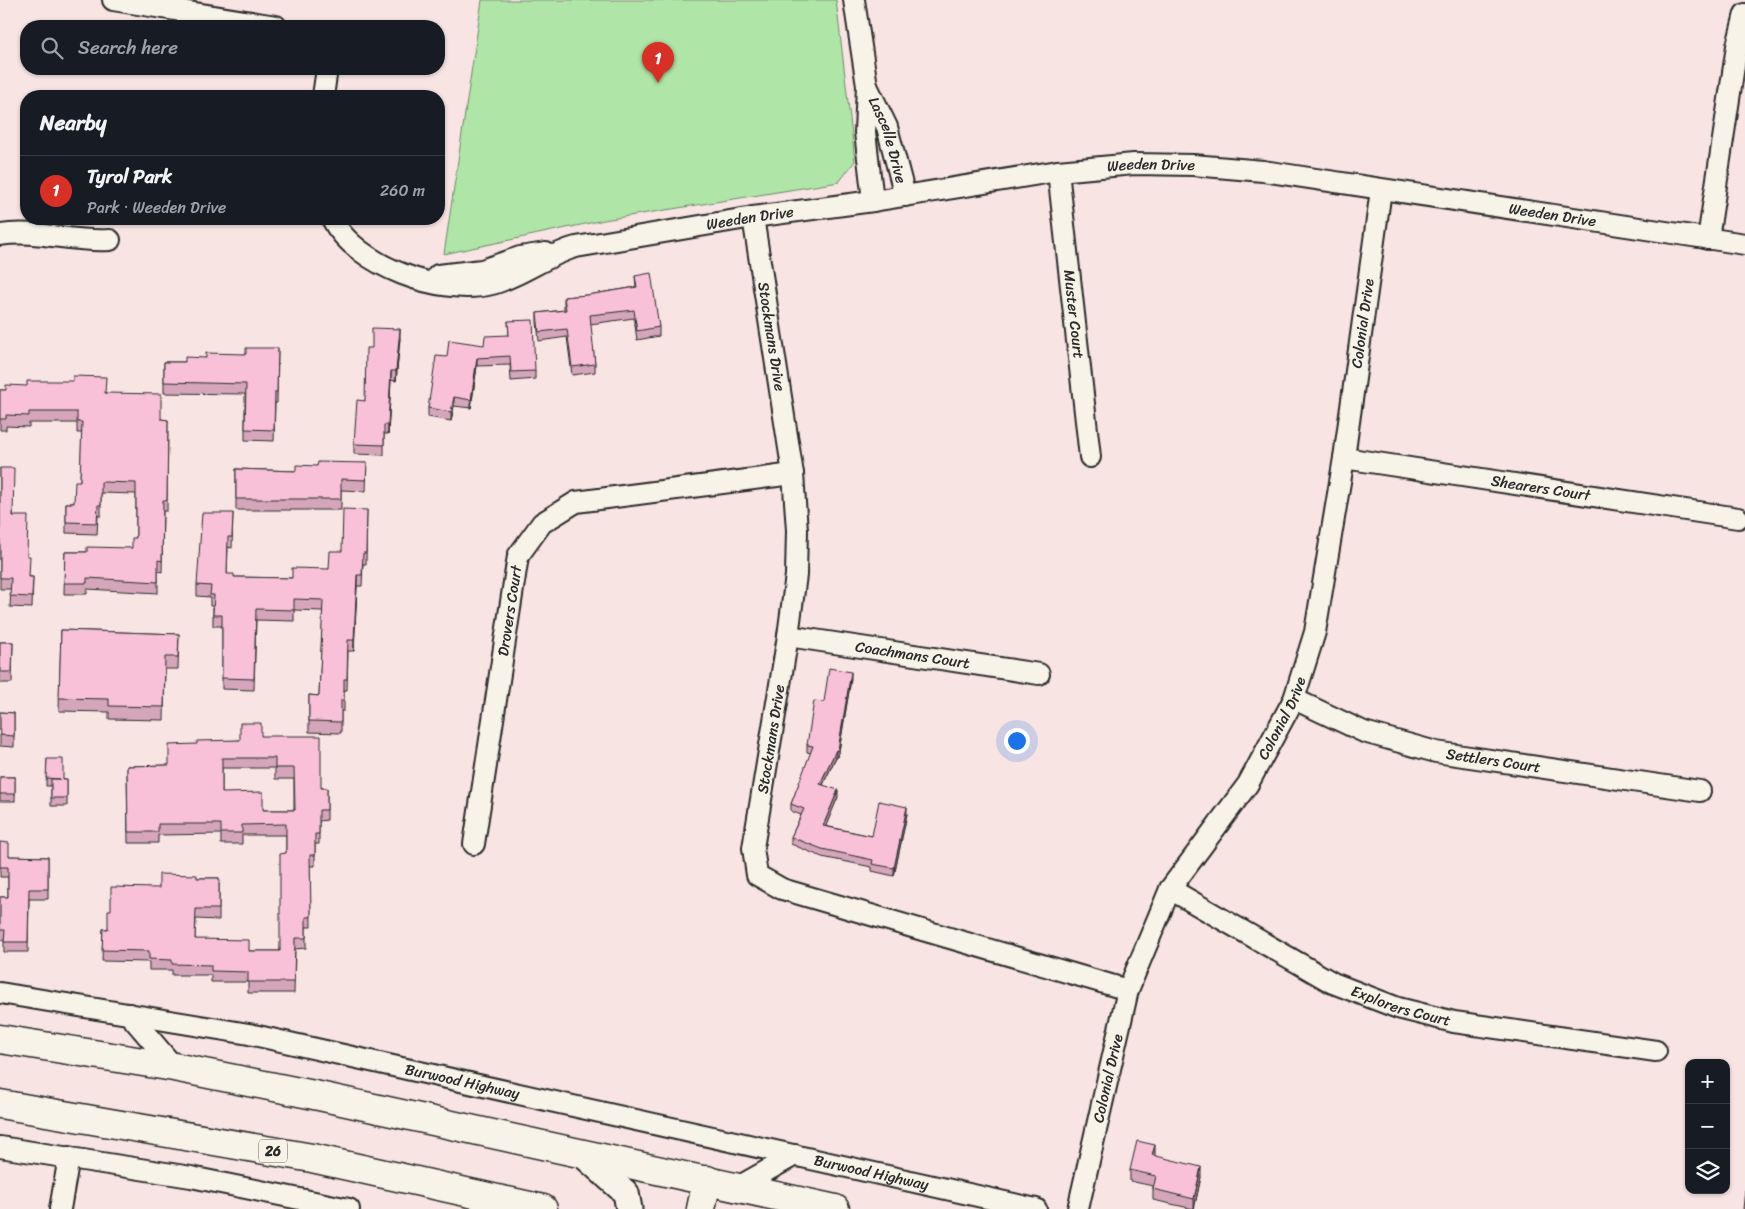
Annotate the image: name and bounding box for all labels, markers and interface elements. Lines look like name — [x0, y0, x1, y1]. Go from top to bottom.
search box — [20, 20, 445, 75]
text: Search here — [78, 31, 178, 64]
icon: search — [38, 34, 66, 62]
pin: 1 — [642, 42, 674, 83]
street label: Lascelle Drive — [861, 92, 914, 186]
text: Nearby — [40, 104, 106, 142]
street label: Weeden Drive — [1106, 151, 1196, 179]
text: Tyrol Park — [87, 160, 172, 193]
text: 1 — [53, 176, 59, 205]
text: 260 m — [380, 176, 425, 205]
text: Park · Weeden Drive — [87, 193, 226, 222]
street label: Weeden Drive — [1507, 195, 1598, 234]
street label: Weeden Drive — [704, 199, 796, 238]
street label: Muster Court — [1056, 268, 1092, 360]
street label: Colonial Drive — [1344, 277, 1382, 370]
street label: Stockmans Drive — [750, 280, 793, 393]
street label: Shearers Court — [1489, 468, 1593, 508]
street label: Drovers Court — [490, 563, 530, 658]
street label: Coachmans Court — [853, 633, 972, 676]
street label: Colonial Drive — [1250, 673, 1313, 765]
street label: Stockmans Drive — [750, 682, 793, 795]
your location — [1004, 728, 1030, 754]
street label: Settlers Court — [1444, 741, 1543, 780]
street label: Explorers Court — [1347, 978, 1454, 1034]
street label: Colonial Drive — [1085, 1031, 1131, 1125]
street label: Burwood Highway — [403, 1056, 522, 1107]
map controls — [1685, 1059, 1730, 1194]
button: + — [1685, 1059, 1730, 1104]
button: − — [1685, 1104, 1730, 1149]
road number: 26 — [259, 1140, 287, 1162]
street label: Burwood Highway — [812, 1147, 931, 1198]
button: layers — [1685, 1149, 1730, 1194]

